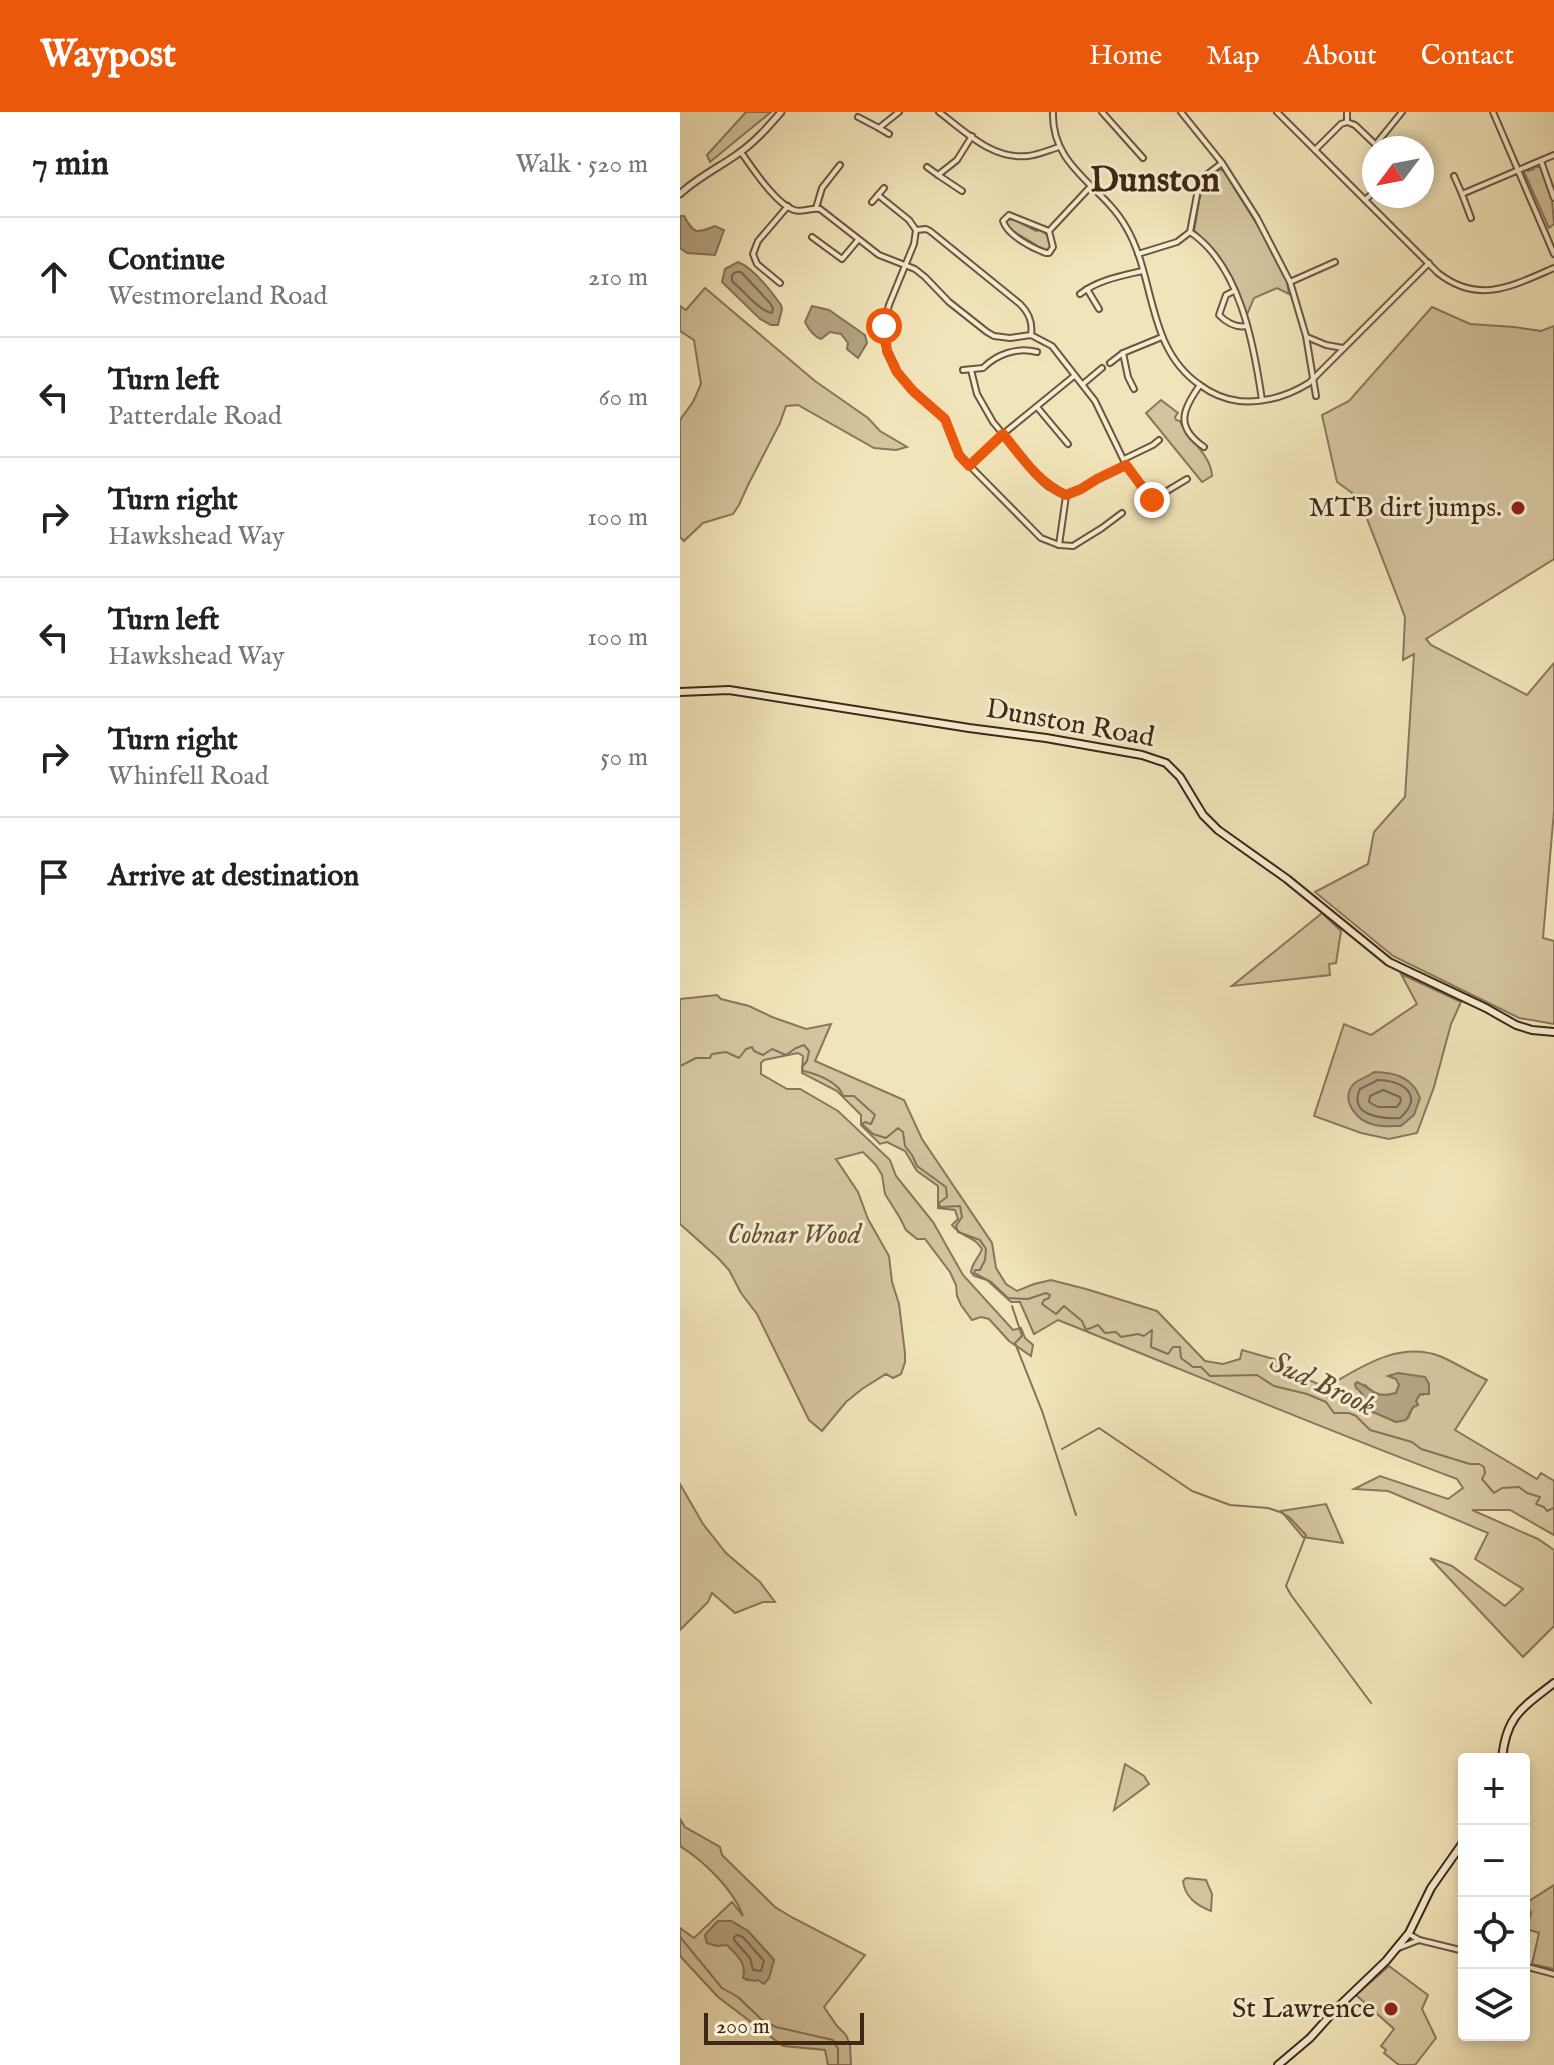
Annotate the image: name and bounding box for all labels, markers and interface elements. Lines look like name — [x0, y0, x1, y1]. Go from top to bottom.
text: Waypost — [40, 32, 176, 80]
text: Home — [1089, 39, 1162, 74]
text: Map — [1206, 39, 1260, 74]
text: About — [1304, 39, 1377, 74]
text: Contact — [1421, 39, 1514, 74]
north arrow — [1362, 136, 1434, 208]
text: 7 min — [32, 143, 109, 186]
text: Walk · 520 m — [515, 148, 648, 181]
district label: Dunston — [1090, 158, 1220, 204]
text: Continue — [108, 242, 225, 280]
icon: ahead — [32, 255, 76, 299]
text: 210 m — [588, 261, 648, 294]
text: Westmoreland Road — [108, 280, 327, 313]
route start — [866, 308, 902, 344]
text: Turn left — [108, 362, 219, 400]
icon: left — [32, 375, 76, 419]
text: 60 m — [599, 381, 648, 414]
text: Patterdale Road — [108, 400, 282, 433]
text: Turn right — [108, 482, 238, 520]
route end — [1134, 482, 1170, 518]
place label: MTB dirt jumps. — [1308, 491, 1502, 526]
icon: right — [32, 495, 76, 539]
marker: MTB dirt jumps. — [1509, 499, 1527, 517]
text: 100 m — [587, 501, 648, 534]
text: Hawkshead Way — [108, 520, 285, 553]
text: Turn left — [108, 602, 219, 640]
icon: left — [32, 615, 76, 659]
text: 100 m — [587, 621, 648, 654]
text: Hawkshead Way — [108, 640, 285, 673]
street label: Dunston Road — [983, 692, 1157, 756]
text: Turn right — [108, 722, 238, 760]
icon: right — [32, 735, 76, 779]
text: 50 m — [600, 741, 648, 774]
text: Whinfell Road — [108, 760, 269, 793]
icon: arrive — [32, 855, 76, 899]
text: Arrive at destination — [108, 858, 359, 896]
park label: Cobnar Wood — [727, 1218, 863, 1253]
water label: Sud Brook — [1263, 1344, 1381, 1426]
map controls — [1458, 1753, 1530, 2041]
button: + — [1458, 1753, 1530, 1825]
button: − — [1458, 1825, 1530, 1897]
button: locate — [1458, 1897, 1530, 1969]
button: layers — [1458, 1969, 1530, 2041]
place label: St Lawrence — [1232, 1992, 1375, 2027]
marker: St Lawrence — [1382, 2000, 1400, 2018]
scale bar — [704, 2009, 864, 2045]
text: 200 m — [716, 2013, 770, 2041]

